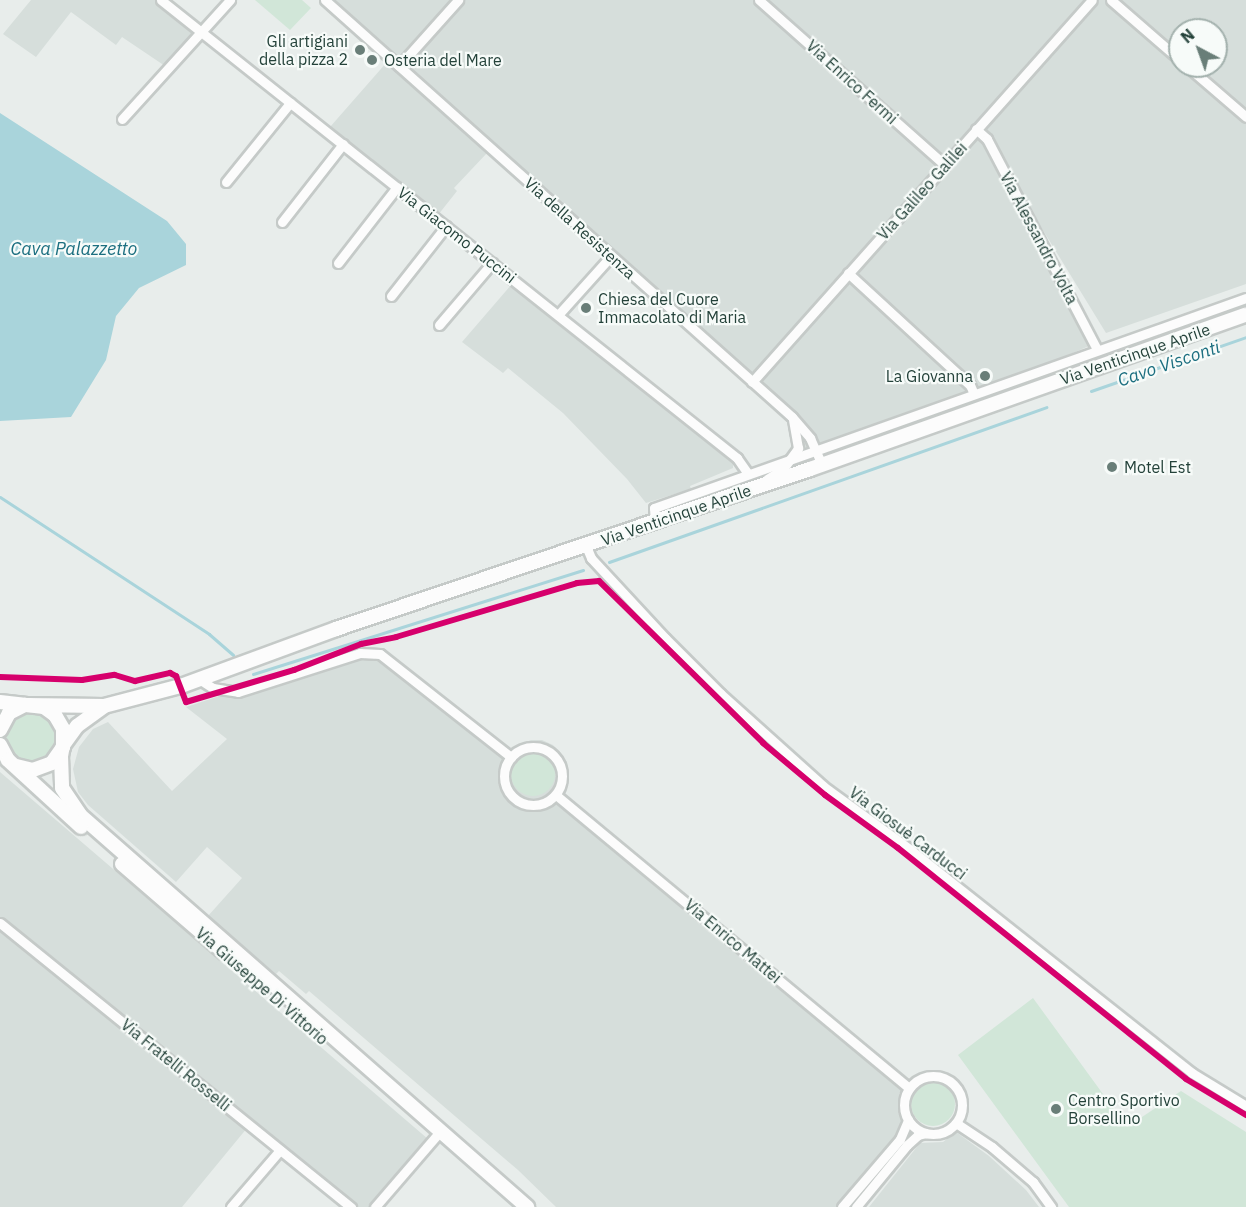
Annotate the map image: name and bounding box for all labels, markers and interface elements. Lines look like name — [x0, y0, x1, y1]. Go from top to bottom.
north arrow — [1168, 18, 1228, 78]
text: N — [1177, 25, 1198, 47]
place label: Gli artigiani della pizza 2 — [259, 31, 348, 69]
street label: Via Enrico Fermi — [802, 36, 902, 128]
marker: Gli artigiani della pizza 2 — [353, 43, 367, 57]
place label: Osteria del Mare — [384, 50, 502, 70]
marker: Osteria del Mare — [365, 53, 379, 67]
street label: Via Galileo Galilei — [873, 138, 971, 244]
street label: Via Alessandro Volta — [996, 169, 1082, 307]
street label: Via della Resistenza — [521, 173, 639, 283]
street label: Via Giacomo Puccini — [394, 183, 520, 287]
water label: Cava Palazzetto — [11, 238, 137, 260]
place label: Chiesa del Cuore Immacolato di Maria — [598, 289, 746, 327]
marker: Chiesa del Cuore Immacolato di Maria — [579, 301, 593, 315]
street label: Via Venticinque Aprile — [1057, 319, 1213, 389]
water label: Cavo Visconti — [1115, 336, 1223, 392]
place label: La Giovanna — [886, 366, 973, 386]
marker: La Giovanna — [978, 369, 992, 383]
place label: Motel Est — [1124, 457, 1191, 477]
marker: Motel Est — [1105, 460, 1119, 474]
street label: Via Venticinque Aprile — [598, 480, 754, 550]
street label: Via Giosuè Carducci — [845, 783, 971, 883]
street label: Via Enrico Mattei — [681, 895, 785, 987]
street label: Via Giuseppe Di Vittorio — [192, 923, 332, 1049]
street label: Via Fratelli Rosselli — [117, 1015, 235, 1115]
place label: Centro Sportivo Borsellino — [1068, 1090, 1180, 1128]
marker: Centro Sportivo Borsellino — [1049, 1102, 1063, 1116]

